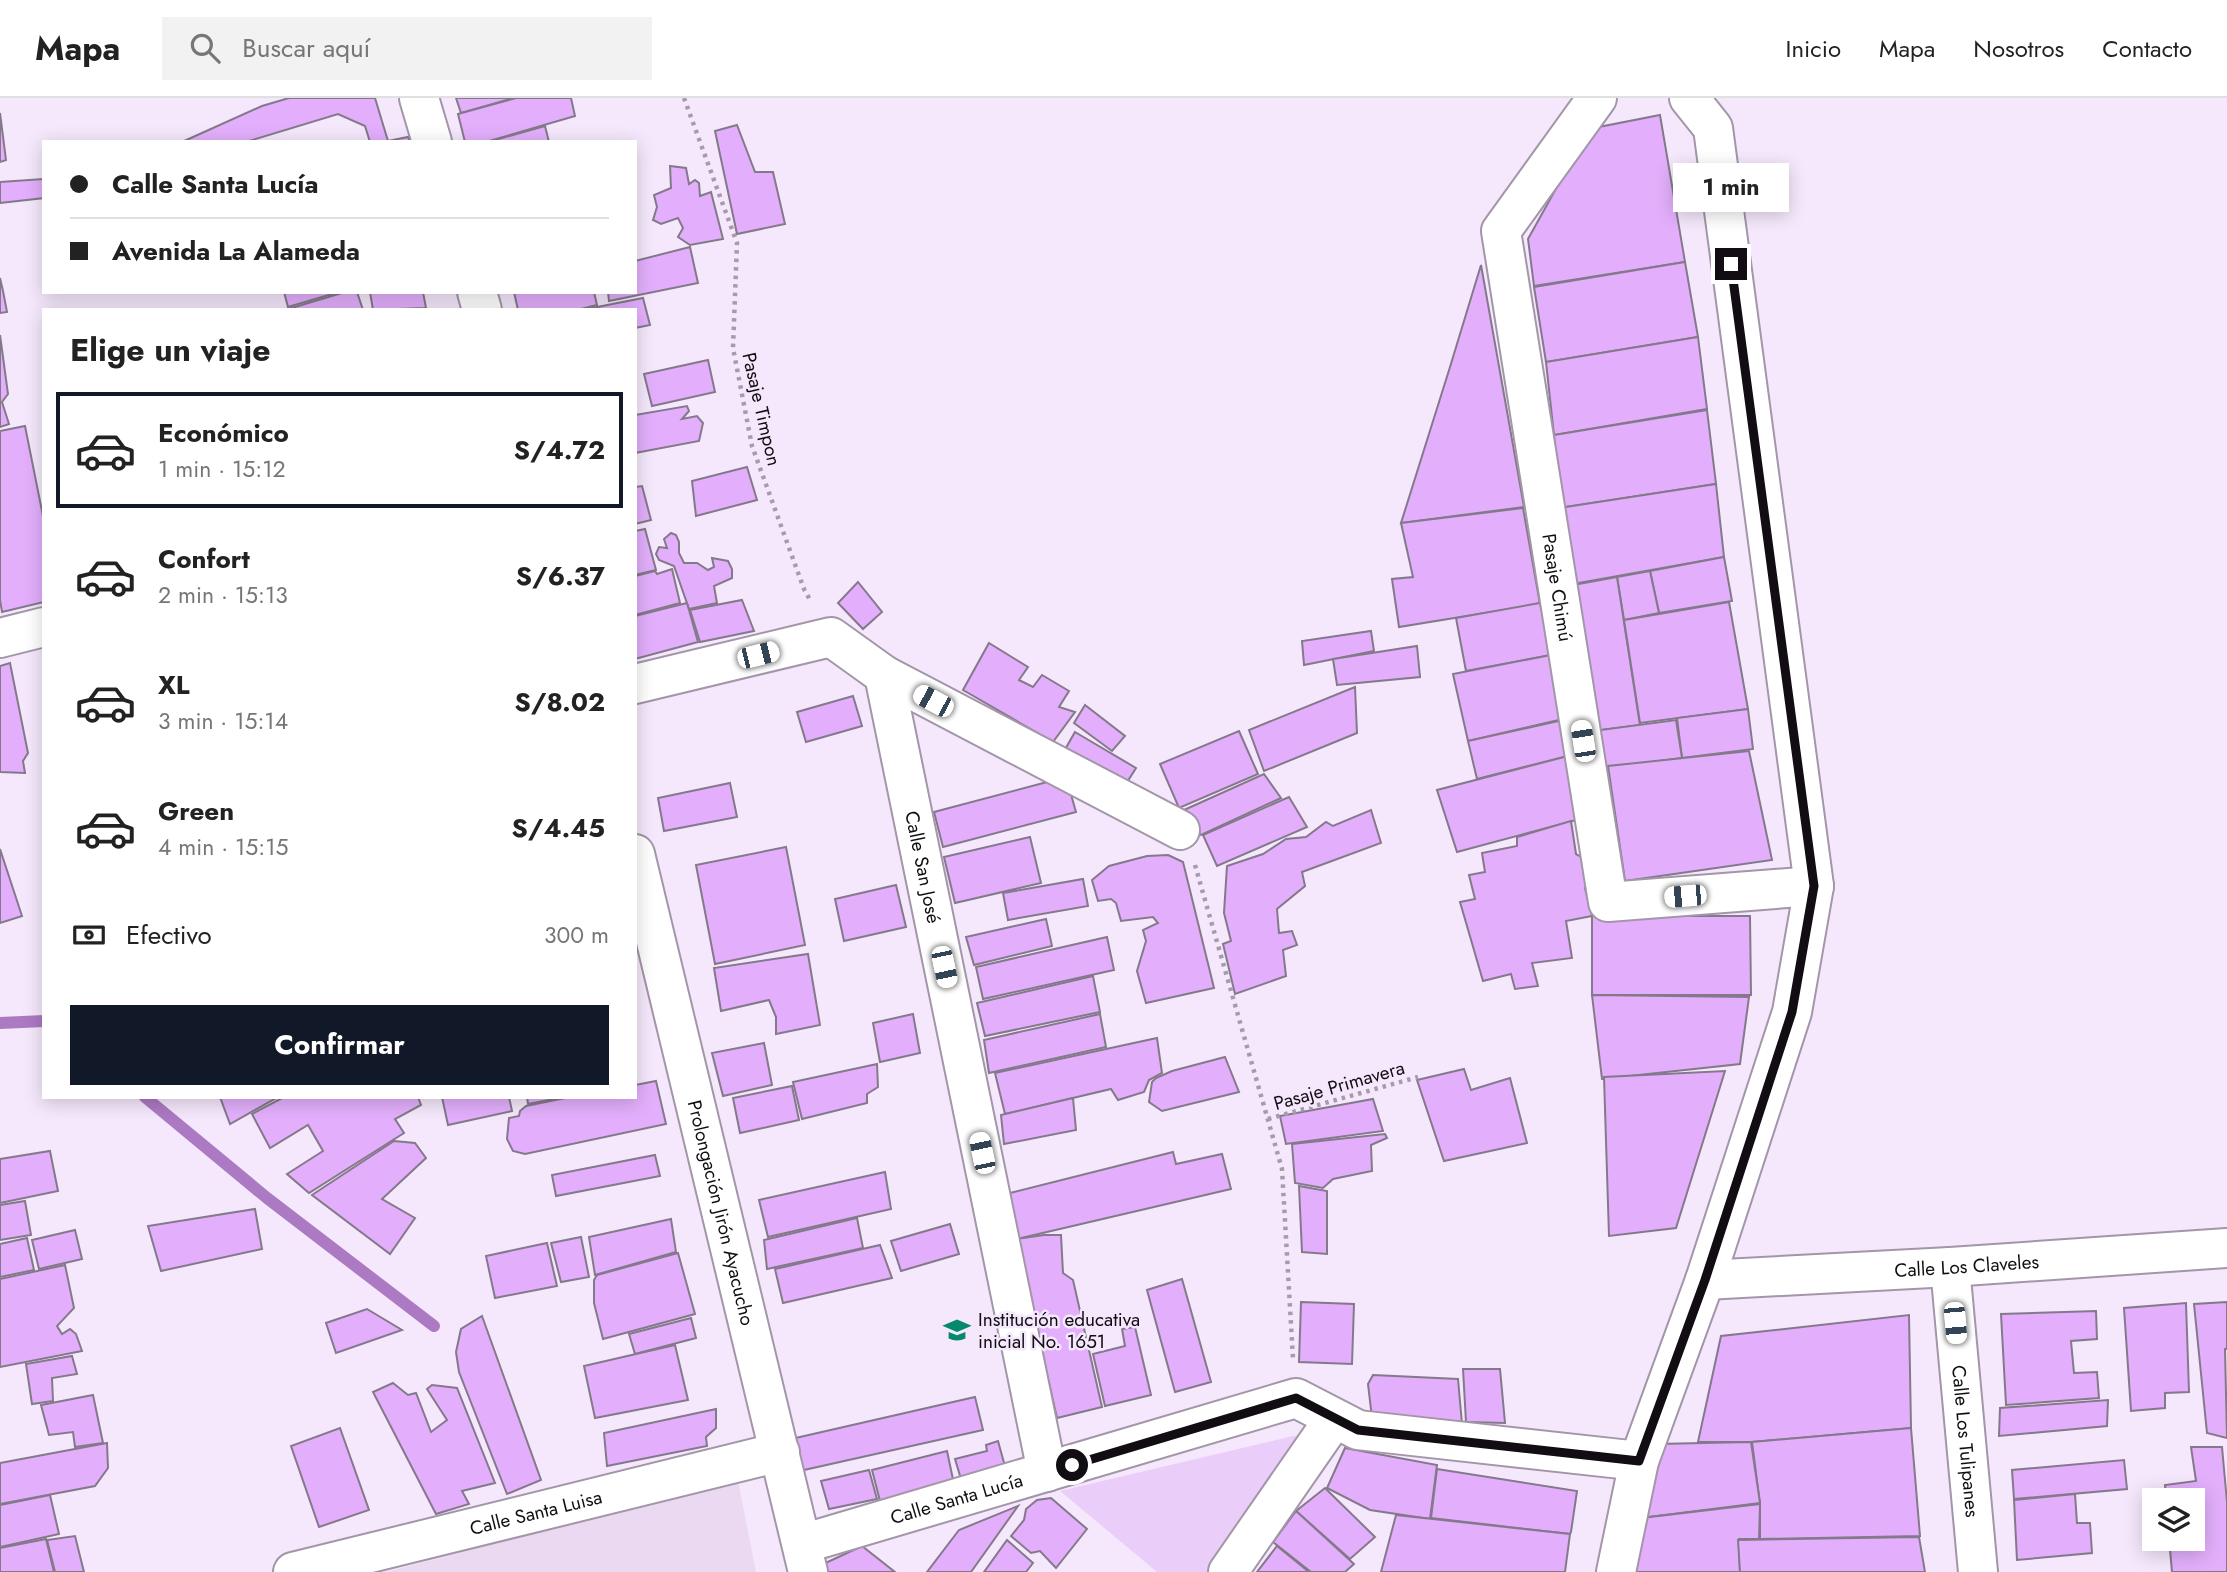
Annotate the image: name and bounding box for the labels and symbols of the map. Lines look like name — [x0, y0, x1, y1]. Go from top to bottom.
callout: 1 min — [1673, 162, 1789, 212]
route end — [1715, 248, 1747, 280]
street label: Pasaje Timpon — [735, 350, 788, 469]
street label: Pasaje Chimú — [1535, 532, 1579, 643]
car — [736, 640, 781, 670]
car — [910, 682, 957, 720]
car — [1570, 719, 1597, 763]
street label: Calle San José — [898, 809, 947, 926]
car — [1664, 884, 1707, 908]
car — [930, 944, 959, 990]
street label: Pasaje Primavera — [1271, 1054, 1408, 1117]
street label: Prolongación Jirón Ayacucho — [681, 1097, 761, 1328]
car — [968, 1130, 997, 1176]
street label: Calle Los Claveles — [1894, 1248, 2040, 1284]
car — [1943, 1301, 1968, 1345]
place label: Institución educativa inicial No. 1651 — [978, 1306, 1140, 1355]
school or university icon: Institución educativa inicial No. 1651 — [942, 1315, 972, 1345]
street label: Calle Los Tulipanes — [1945, 1364, 1986, 1519]
route start — [1056, 1449, 1088, 1481]
street label: Calle Santa Lucía — [887, 1467, 1026, 1531]
street label: Calle Santa Luisa — [467, 1483, 605, 1542]

